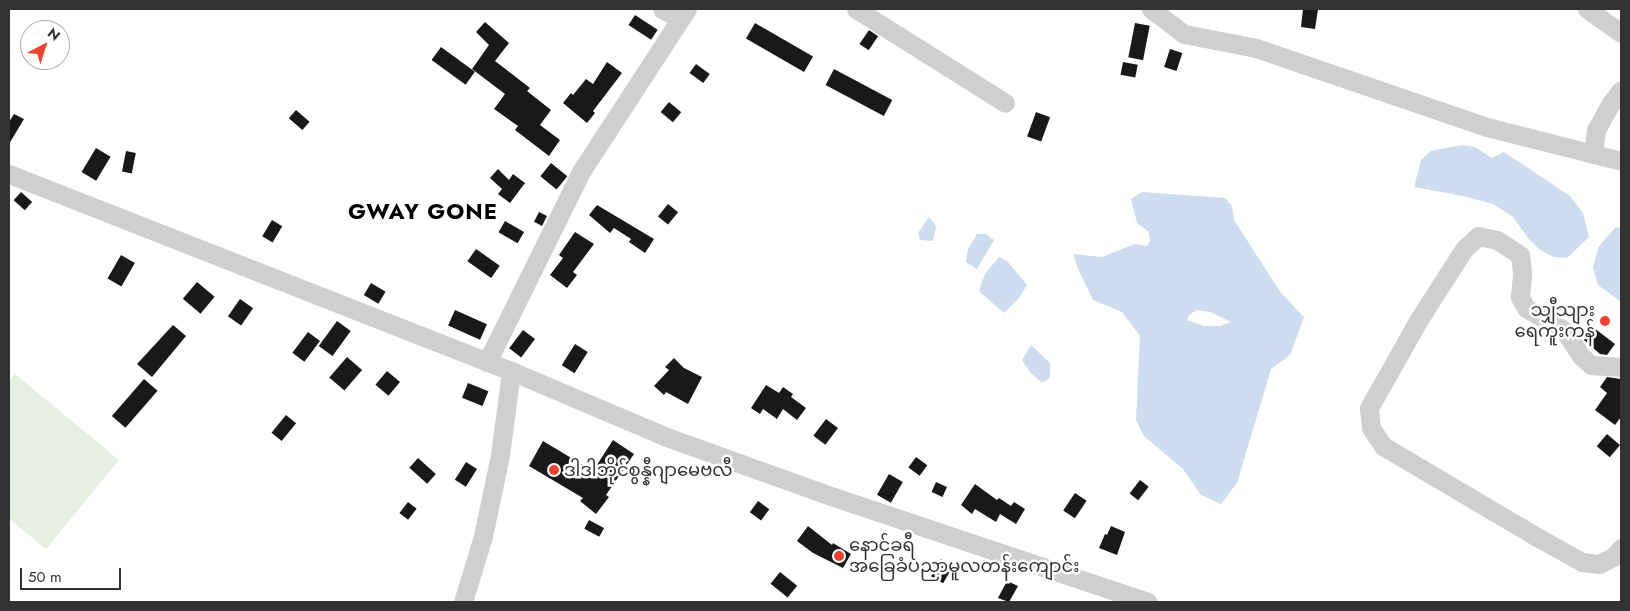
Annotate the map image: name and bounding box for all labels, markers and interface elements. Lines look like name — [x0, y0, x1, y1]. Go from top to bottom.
north arrow — [20, 20, 70, 70]
text: N — [43, 23, 65, 46]
district label: GWAY GONE — [347, 199, 499, 225]
place label: သျှီသျား ရေကူးကန် — [1515, 300, 1595, 342]
marker: သျှီသျား ရေကူးကန် — [1599, 315, 1611, 327]
place label: ဒါဒါဘိုင်စွန္နီဂျာမေဗလီ — [564, 459, 733, 481]
marker: ဒါဒါဘိုင်စွန္နီဂျာမေဗလီ — [548, 464, 560, 476]
place label: နောင်ခရီ အခြေခံပညာမူလတန်းကျောင်း — [849, 535, 1079, 578]
marker: နောင်ခရီ အခြေခံပညာမူလတန်းကျောင်း — [833, 550, 845, 562]
scale bar — [22, 558, 124, 590]
text: 50 m — [28, 566, 62, 588]

